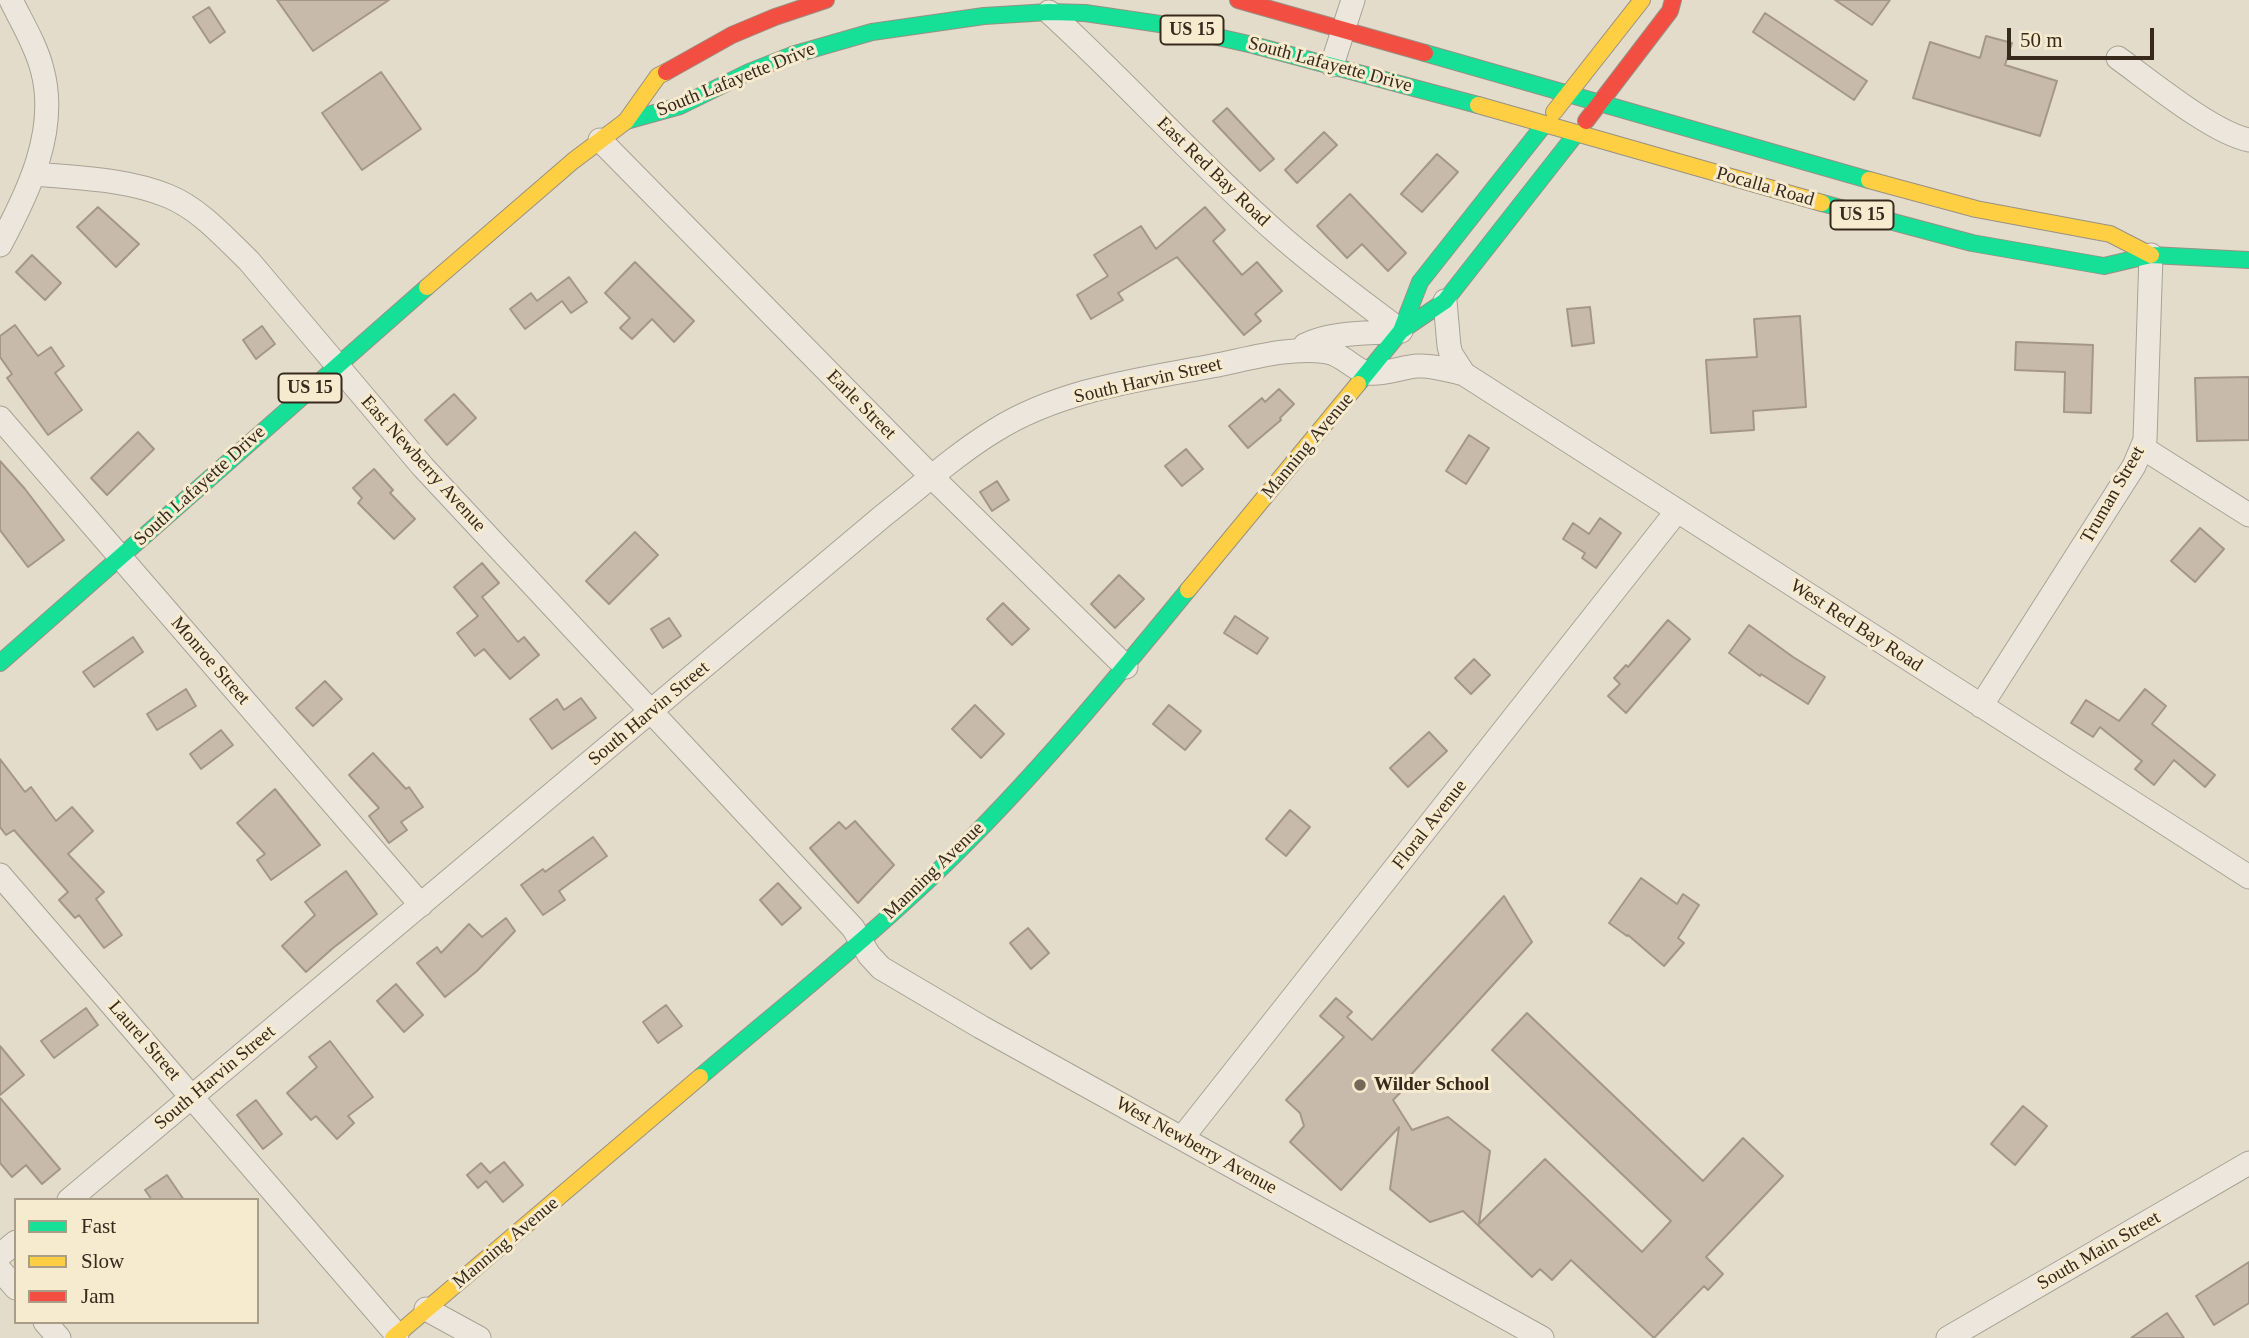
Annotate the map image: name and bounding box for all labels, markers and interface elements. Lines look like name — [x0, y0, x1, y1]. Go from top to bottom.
scale bar — [2011, 14, 2158, 58]
road number: US 15 — [1160, 15, 1224, 44]
text: 50 m — [2020, 28, 2063, 52]
street label: South Lafayette Drive — [1246, 32, 1414, 98]
street label: South Lafayette Drive — [653, 38, 819, 122]
street label: East Red Bay Road — [1152, 112, 1274, 232]
street label: Pocalla Road — [1713, 162, 1817, 212]
road number: US 15 — [1830, 200, 1894, 230]
street label: South Harvin Street — [1072, 353, 1224, 409]
street label: Earle Street — [821, 365, 901, 445]
road number: US 15 — [278, 374, 342, 402]
street label: Manning Avenue — [1257, 388, 1359, 504]
street label: East Newberry Avenue — [356, 391, 490, 537]
street label: South Lafayette Drive — [130, 421, 270, 551]
street label: Truman Street — [2076, 442, 2150, 548]
street label: West Red Bay Road — [1786, 575, 1926, 677]
street label: Monroe Street — [166, 612, 254, 710]
street label: South Harvin Street — [584, 657, 714, 771]
street label: Floral Avenue — [1388, 776, 1472, 874]
street label: Manning Avenue — [879, 817, 989, 925]
street label: Laurel Street — [103, 996, 185, 1086]
street label: South Harvin Street — [150, 1021, 280, 1135]
place label: Wilder School — [1374, 1074, 1489, 1096]
marker: Wilder School — [1352, 1077, 1368, 1093]
street label: West Newberry Avenue — [1111, 1092, 1281, 1200]
street label: Manning Avenue — [448, 1192, 564, 1294]
legend — [14, 1198, 259, 1324]
street label: South Main Street — [2033, 1207, 2165, 1295]
text: Fast — [81, 1214, 116, 1238]
text: Slow — [81, 1249, 124, 1273]
text: Jam — [81, 1284, 115, 1308]

